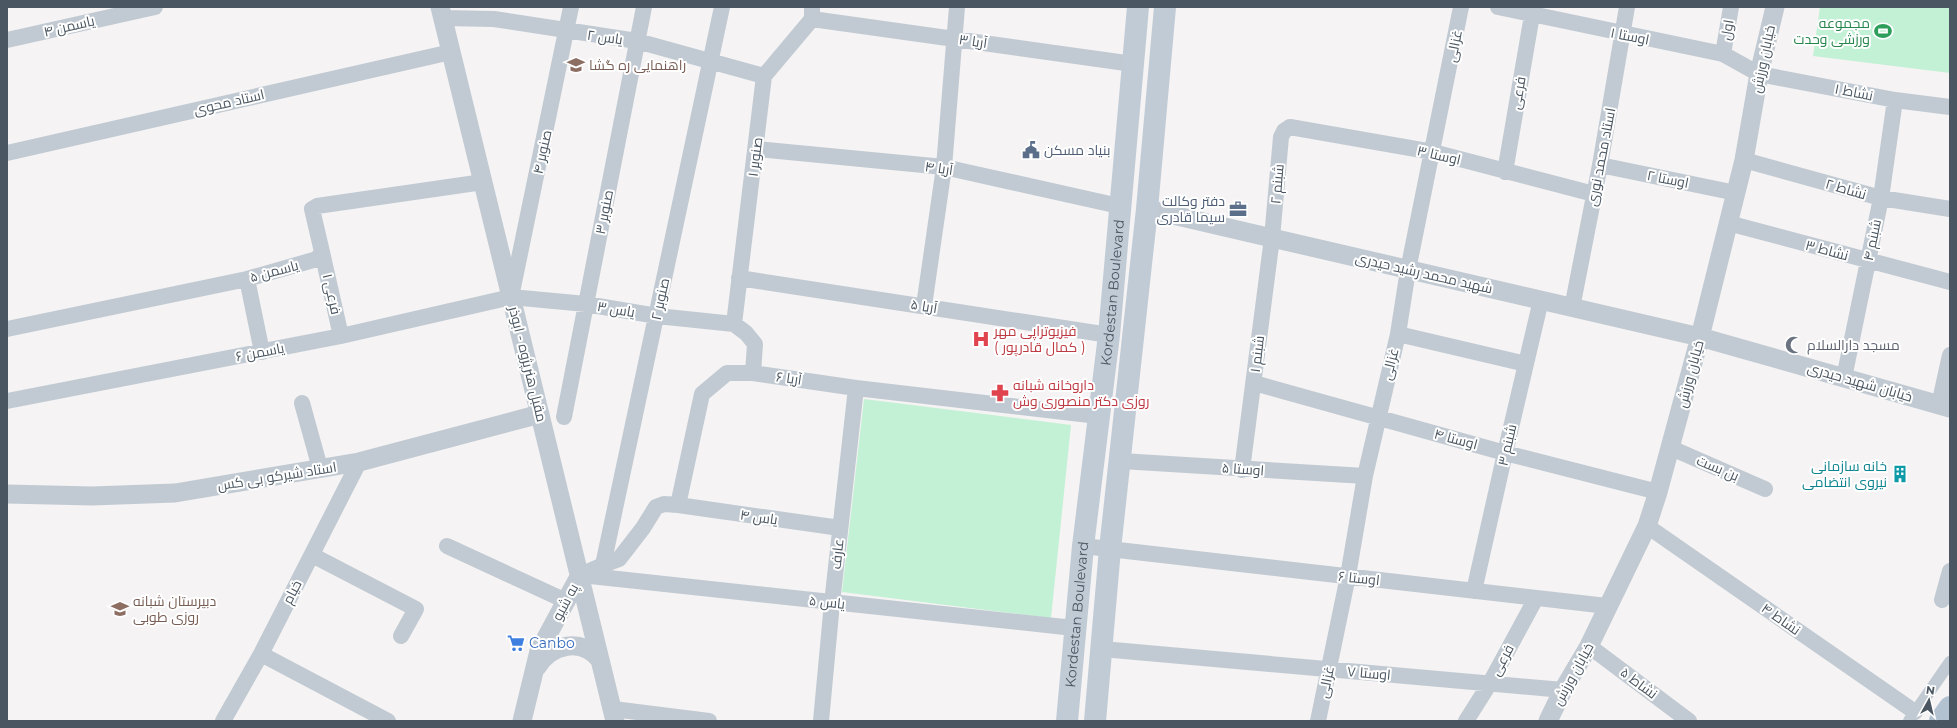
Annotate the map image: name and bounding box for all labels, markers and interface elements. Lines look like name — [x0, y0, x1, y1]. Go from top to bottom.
street label: یاسمن ۴ — [42, 11, 96, 41]
place label: مجموعه ورزشی وحدت — [1793, 14, 1870, 48]
street label: اول — [1716, 18, 1738, 42]
sports icon: مجموعه ورزشی وحدت — [1873, 21, 1893, 41]
street label: اوستا ۱ — [1609, 23, 1651, 49]
street label: خیابان ورزش — [1747, 23, 1779, 95]
street label: یاس ۲ — [586, 26, 624, 48]
street label: غزالی — [1442, 28, 1466, 64]
street label: آریا ۳ — [958, 30, 989, 52]
school or university icon: راهنمایی ره گشا — [566, 55, 586, 75]
place label: راهنمایی ره گشا — [589, 56, 686, 74]
street label: فرعی — [1506, 75, 1530, 111]
street label: نشاط ۱ — [1833, 79, 1875, 105]
street label: استاد محوی — [192, 85, 266, 119]
street label: استاد محمد نوری — [1583, 106, 1619, 208]
street label: صنوبر ۴ — [529, 128, 555, 176]
street label: صنوبر ۱ — [744, 136, 766, 178]
public building icon: بنیاد مسکن — [1021, 140, 1041, 160]
place label: بنیاد مسکن — [1044, 141, 1111, 159]
street label: اوستا ۳ — [1415, 141, 1463, 169]
street label: آریا ۴ — [924, 157, 954, 179]
street label: شبنم ۲ — [1266, 163, 1289, 205]
street label: اوستا ۲ — [1646, 166, 1690, 192]
street label: نشاط ۲ — [1823, 175, 1869, 203]
street label: صنوبر ۳ — [591, 188, 617, 236]
place label: دفتر وکالت سیما قادری — [1156, 192, 1225, 226]
office icon: دفتر وکالت سیما قادری — [1228, 199, 1248, 219]
street label: شبنم ۴ — [1859, 218, 1886, 263]
street label: Kordestan Boulevard — [1096, 219, 1128, 367]
street label: نشاط ۳ — [1804, 236, 1850, 264]
street label: شهید محمد رشید حیدری — [1354, 248, 1494, 298]
street label: یاسمن ۵ — [248, 256, 301, 286]
street label: فرعی ۱ — [319, 272, 345, 316]
street label: صنوبر ۲ — [647, 276, 673, 322]
street label: آریا ۵ — [909, 295, 939, 317]
street label: یاس ۳ — [596, 297, 637, 321]
street label: مقبل هنرپژوه - ابوذر — [504, 303, 551, 424]
place label: فیزیوتراپی مهر ( کمال قادرپور ) — [993, 322, 1086, 357]
hospital icon: فیزیوتراپی مهر ( کمال قادرپور ) — [971, 329, 991, 349]
street label: شبنم ۱ — [1246, 335, 1269, 374]
mosque icon: مسجد دارالسلام — [1784, 335, 1804, 355]
place label: مسجد دارالسلام — [1807, 336, 1900, 355]
street label: یاسمن ۶ — [234, 338, 286, 366]
street label: خیابان ورزش — [1672, 338, 1708, 410]
street label: غزالی — [1377, 346, 1403, 382]
street label: خیابان شهید حیدری — [1805, 358, 1915, 406]
street label: آریا ۶ — [775, 367, 803, 389]
place label: داروخانه شبانه روزی دکتر منصوری وش — [1013, 376, 1149, 410]
pharmacy icon: داروخانه شبانه روزی دکتر منصوری وش — [990, 383, 1010, 403]
street label: شبنم ۳ — [1493, 422, 1521, 468]
street label: اوستا ۴ — [1432, 425, 1480, 453]
street label: بن بست — [1694, 451, 1742, 485]
place label: خانه سازمانی نیروی انتضامی — [1802, 457, 1887, 491]
street label: استاد شیرکو بی کس — [216, 458, 338, 494]
street label: اوستا ۵ — [1221, 459, 1265, 479]
building icon: خانه سازمانی نیروی انتضامی — [1890, 464, 1910, 484]
street label: یاس ۴ — [739, 505, 779, 529]
street label: عارف — [826, 538, 848, 570]
street label: Kordestan Boulevard — [1061, 540, 1092, 688]
street label: اوستا ۶ — [1337, 567, 1381, 589]
street label: خیام — [278, 577, 307, 608]
street label: په شیو — [548, 580, 583, 624]
street label: یاس ۵ — [808, 591, 846, 613]
place label: دبیرستان شبانه روزی طوبی — [133, 592, 216, 626]
school or university icon: دبیرستان شبانه روزی طوبی — [110, 599, 130, 619]
street label: نشاط ۴ — [1758, 599, 1804, 639]
supermarket icon: Canbo — [506, 633, 526, 653]
place label: Canbo — [529, 634, 575, 652]
street label: خیابان ورزش — [1548, 640, 1598, 708]
street label: فرعی — [1486, 641, 1518, 679]
street label: اوستا ۷ — [1346, 662, 1392, 684]
street label: نشاط ۵ — [1617, 663, 1661, 703]
street label: غزالی — [1314, 664, 1338, 700]
north arrow — [1909, 680, 1949, 720]
text: N — [1925, 683, 1936, 698]

